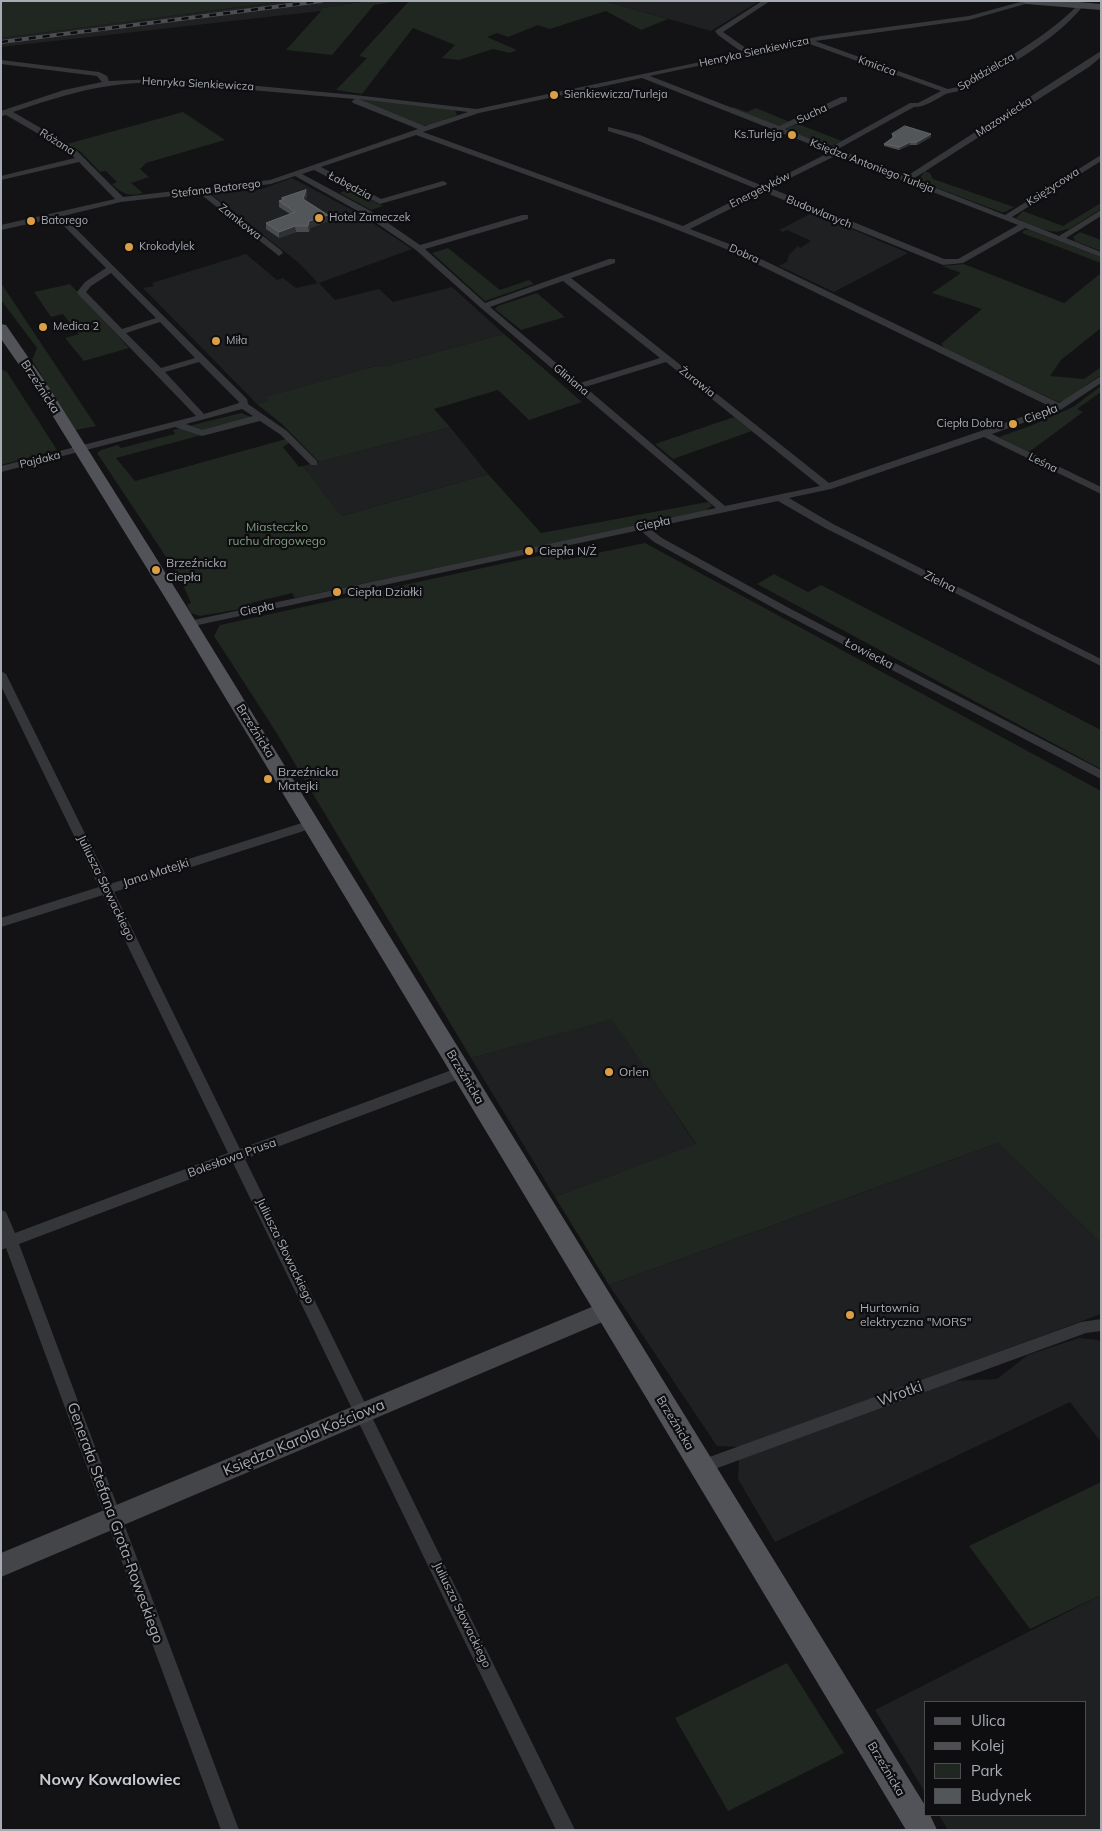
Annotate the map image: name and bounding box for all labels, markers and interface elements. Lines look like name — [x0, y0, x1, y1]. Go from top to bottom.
street label: Henryka Sienkiewicza — [698, 34, 810, 70]
street label: Spółdzielcza — [955, 50, 1017, 94]
street label: Kmicica — [856, 53, 898, 79]
street label: Henryka Sienkiewicza — [142, 74, 254, 94]
place label: Sienkiewicza/Turleja — [564, 88, 668, 102]
marker: Sienkiewicza/Turleja — [548, 89, 560, 101]
street label: Mazowiecka — [974, 94, 1034, 140]
street label: Sucha — [795, 101, 829, 127]
street label: Różana — [37, 126, 77, 158]
place label: Ks.Turleja — [734, 128, 782, 142]
marker: Ks.Turleja — [786, 129, 798, 141]
street label: Księdza Antoniego Turleja — [808, 136, 936, 196]
street label: Księżycowa — [1024, 165, 1082, 209]
street label: Łabędzia — [326, 169, 374, 203]
street label: Energetyków — [727, 169, 793, 211]
street label: Stefana Batorego — [171, 177, 261, 201]
street label: Budowlanych — [784, 193, 854, 231]
street label: Zamkowa — [216, 201, 264, 243]
place label: Hotel Zameczek — [329, 211, 410, 225]
marker: Hotel Zameczek — [313, 212, 325, 224]
place label: Batorego — [41, 214, 88, 228]
marker: Batorego — [25, 215, 37, 227]
place label: Krokodylek — [139, 240, 195, 254]
marker: Krokodylek — [123, 241, 135, 253]
street label: Dobra — [727, 242, 761, 266]
place label: Medica 2 — [53, 320, 99, 334]
marker: Medica 2 — [37, 321, 49, 333]
place label: Miła — [226, 334, 247, 348]
marker: Miła — [210, 335, 222, 347]
street label: Brzeźnicka — [17, 358, 63, 416]
street label: Gliniana — [551, 361, 591, 399]
street label: Żurawia — [676, 364, 718, 400]
street label: Ciepła — [1022, 401, 1060, 427]
place label: Ciepła Dobra — [937, 417, 1003, 431]
marker: Ciepła Dobra — [1007, 418, 1019, 430]
street label: Pajdaka — [18, 449, 62, 471]
street label: Leśna — [1026, 450, 1060, 476]
street label: Ciepła — [634, 513, 672, 535]
park label: Miasteczko ruchu drogowego — [228, 520, 326, 548]
place label: Ciepła N/Ż — [539, 544, 597, 558]
marker: Ciepła N/Ż — [523, 545, 535, 557]
place label: Brzeźnicka Ciepła — [166, 556, 227, 584]
marker: Brzeźnicka Ciepła — [150, 564, 162, 576]
street label: Zielna — [922, 568, 958, 596]
place label: Ciepła Działki — [347, 585, 422, 599]
marker: Ciepła Działki — [331, 586, 343, 598]
street label: Ciepła — [238, 598, 276, 620]
street label: Łowiecka — [842, 636, 896, 672]
street label: Brzeźnicka — [233, 702, 277, 760]
place label: Brzeźnicka Matejki — [278, 765, 339, 793]
marker: Brzeźnicka Matejki — [262, 773, 274, 785]
street label: Juliusza Słowackiego — [74, 833, 138, 943]
street label: Jana Matejki — [121, 856, 191, 890]
street label: Brzeźnicka — [443, 1047, 487, 1107]
place label: Orlen — [619, 1065, 649, 1079]
marker: Orlen — [603, 1066, 615, 1078]
street label: Bolesława Prusa — [186, 1135, 278, 1181]
street label: Juliusza Słowackiego — [253, 1196, 317, 1306]
place label: Hurtownia elektryczna "MORS" — [860, 1301, 971, 1329]
marker: Hurtownia elektryczna "MORS" — [844, 1309, 856, 1321]
street label: Wrotki — [875, 1378, 925, 1410]
street label: Brzeźnicka — [653, 1393, 697, 1453]
street label: Księdza Karola Kościowa — [221, 1396, 387, 1480]
street label: Generała Stefana Grota-Roweckiego — [63, 1400, 167, 1646]
street label: Juliusza Słowackiego — [430, 1560, 494, 1670]
legend — [924, 1701, 1087, 1816]
text: Ulica — [971, 1711, 1005, 1730]
text: Kolej — [971, 1736, 1004, 1755]
street label: Brzeźnicka — [864, 1739, 908, 1799]
text: Park — [971, 1761, 1003, 1780]
district label: Nowy Kowalowiec — [39, 1770, 181, 1790]
text: Budynek — [971, 1786, 1032, 1805]

